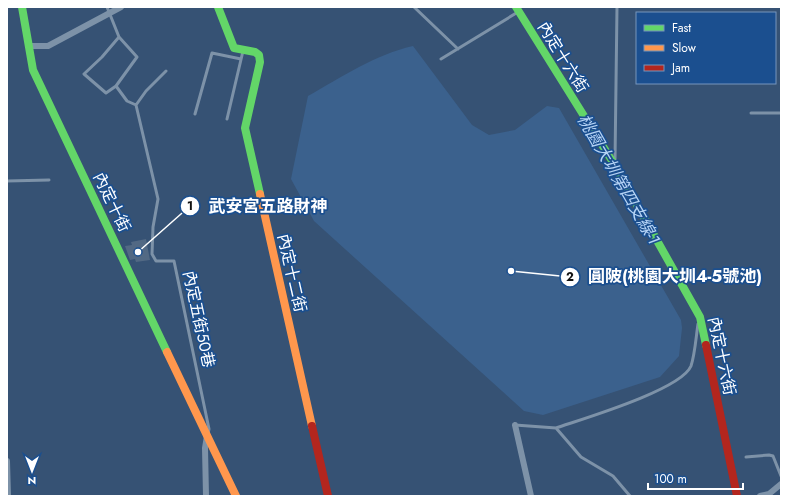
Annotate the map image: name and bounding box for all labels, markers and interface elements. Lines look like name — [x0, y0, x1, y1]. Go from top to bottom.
legend — [636, 12, 776, 84]
street label: 內定十六街 — [532, 17, 594, 97]
text: Fast — [672, 19, 691, 37]
text: Slow — [672, 39, 697, 57]
text: Jam — [670, 59, 690, 77]
water label: 桃園大圳第四支線-1 — [572, 109, 666, 249]
street label: 內定十街 — [88, 168, 136, 236]
callout: 武安宮五路財神 — [180, 192, 335, 221]
text: 武安宮五路財神 — [209, 194, 328, 218]
text: 1 — [187, 197, 193, 215]
street label: 內定十二街 — [272, 231, 312, 315]
callout: 圓陂(桃園大圳4-5號池) — [560, 262, 770, 291]
text: 圓陂(桃園大圳4-5號池) — [588, 264, 762, 288]
street label: 內定五街50巷 — [177, 268, 221, 370]
text: 2 — [566, 268, 574, 286]
street label: 內定十六街 — [702, 314, 742, 398]
north arrow — [12, 451, 52, 491]
scale bar — [648, 465, 743, 491]
text: 100 m — [654, 470, 687, 488]
text: N — [28, 473, 36, 489]

